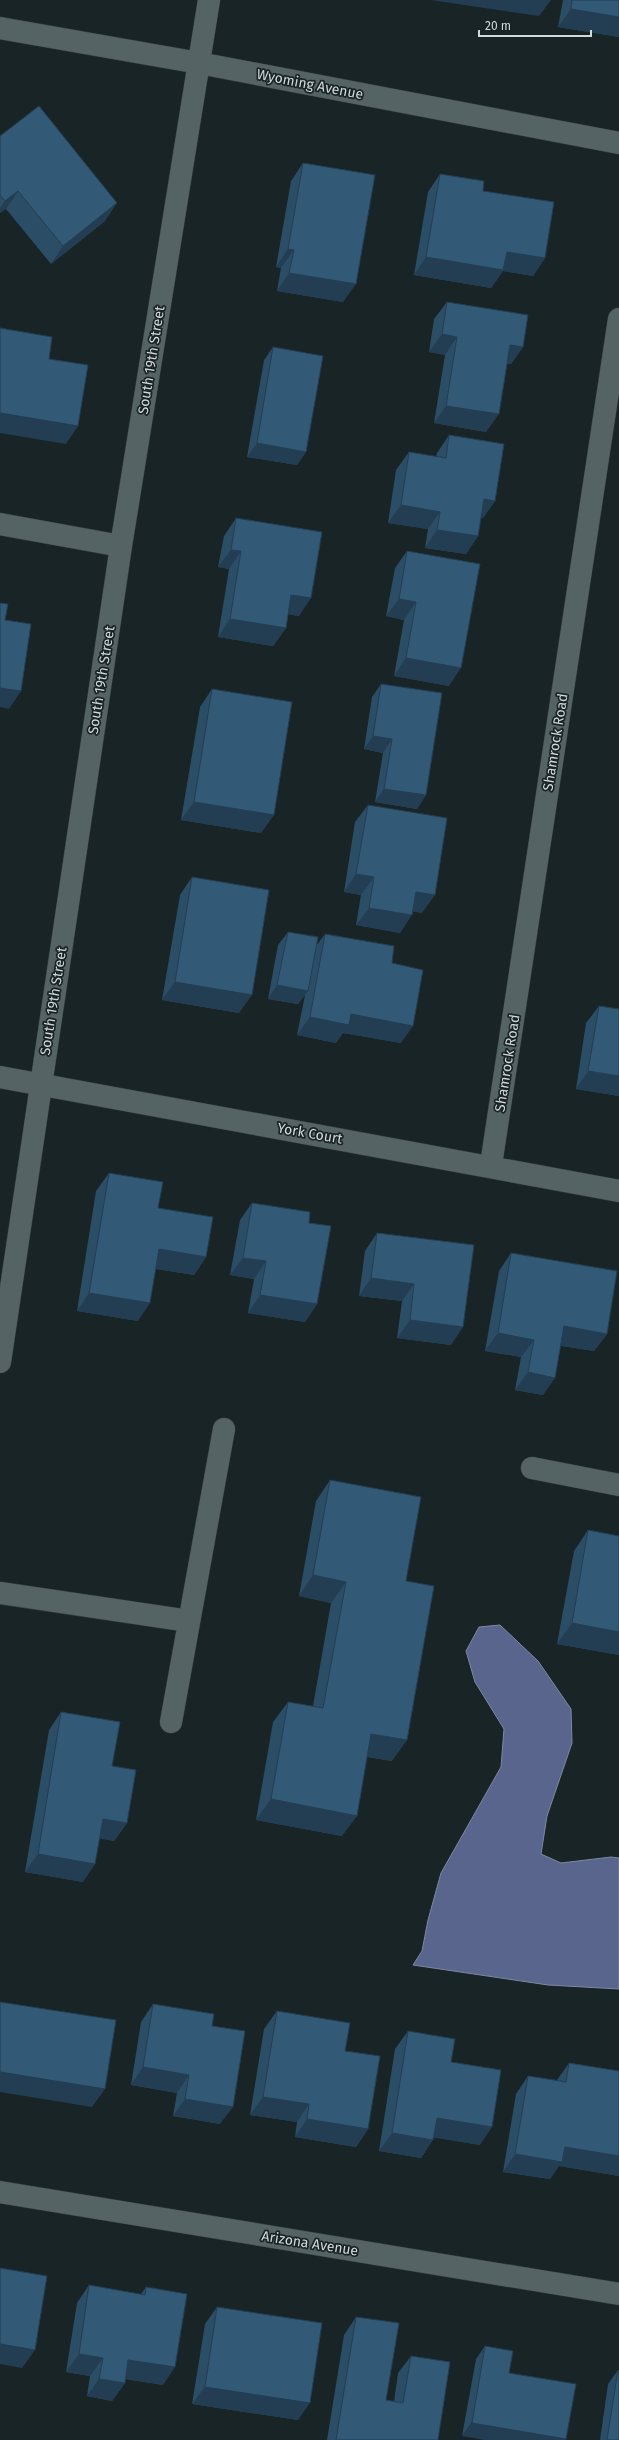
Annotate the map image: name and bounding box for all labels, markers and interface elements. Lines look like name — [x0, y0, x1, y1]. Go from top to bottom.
scale bar — [479, 12, 591, 38]
text: 20 m — [485, 19, 511, 33]
street label: Wyoming Avenue — [255, 66, 365, 103]
street label: South 19th Street — [135, 304, 169, 415]
street label: South 19th Street — [85, 624, 119, 735]
street label: Shamrock Road — [539, 692, 572, 792]
street label: South 19th Street — [37, 945, 71, 1056]
street label: Shamrock Road — [491, 1013, 524, 1113]
street label: York Court — [276, 1119, 345, 1148]
street label: Arizona Avenue — [260, 2227, 359, 2260]

